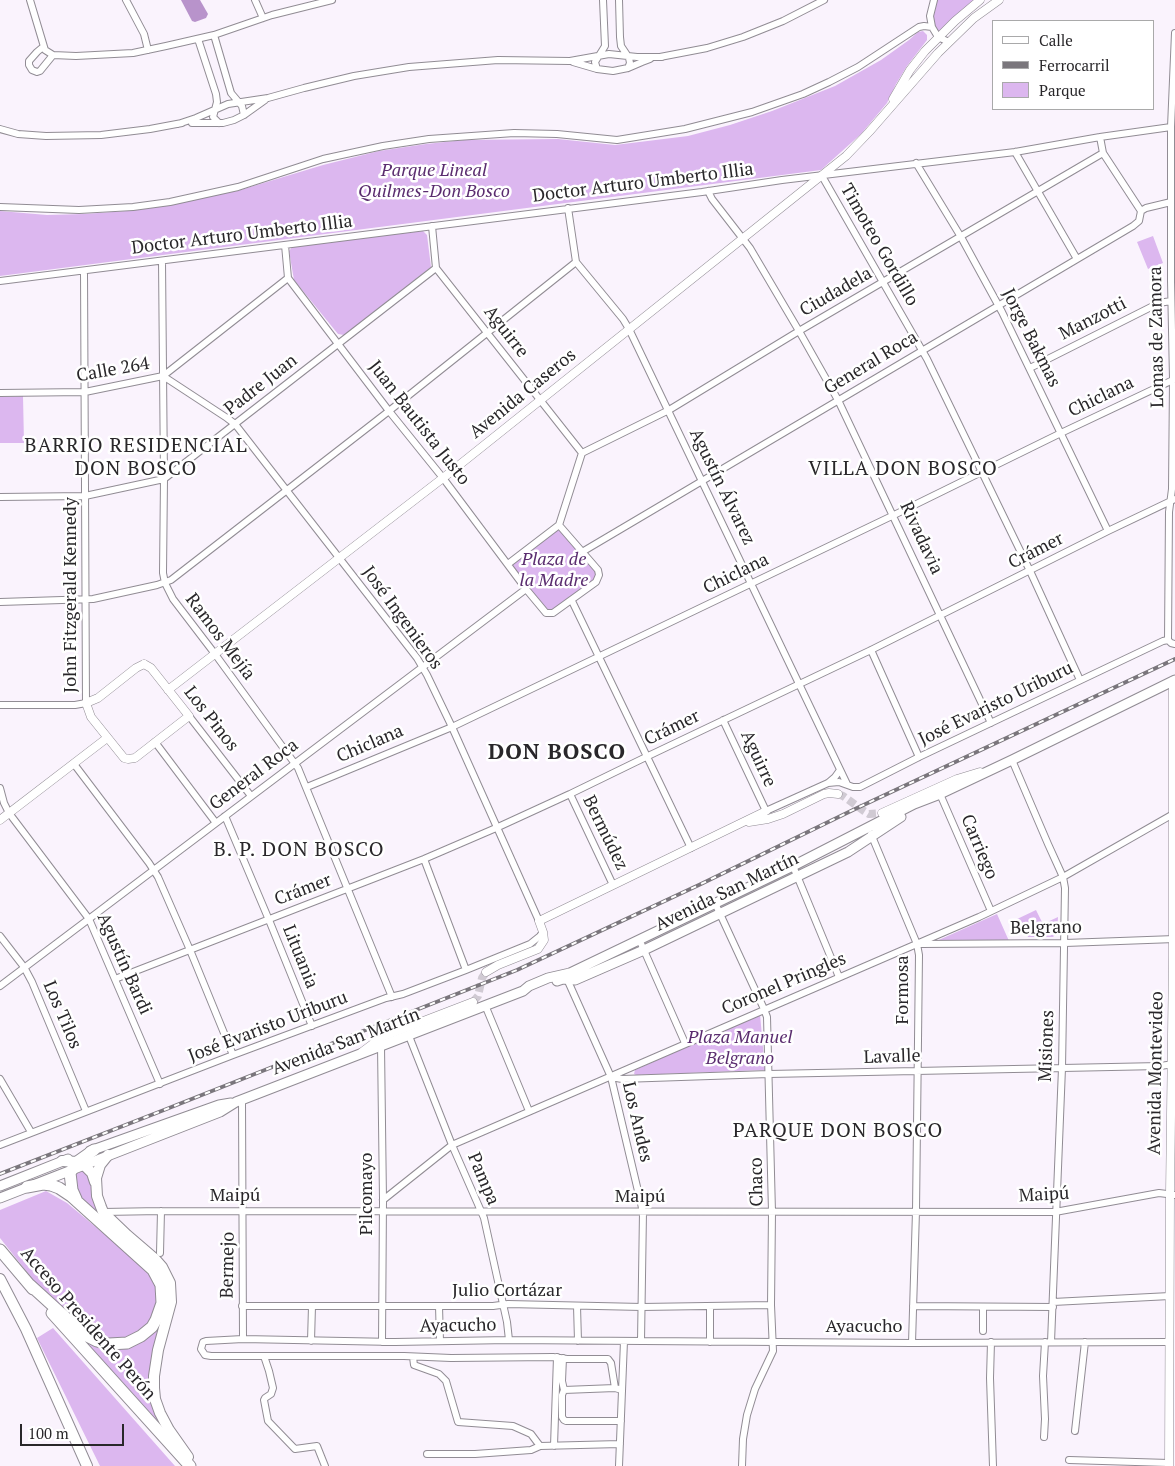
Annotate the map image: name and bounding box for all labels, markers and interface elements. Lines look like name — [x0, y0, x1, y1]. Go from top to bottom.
legend — [992, 20, 1155, 110]
text: Calle — [1039, 30, 1073, 50]
text: Ferrocarril — [1039, 55, 1110, 75]
text: Parque — [1039, 80, 1086, 100]
street label: Doctor Arturo Umberto Illia — [531, 159, 755, 207]
park label: Parque Lineal Quilmes-Don Bosco — [358, 160, 510, 202]
street label: Timoteo Gordillo — [835, 180, 923, 310]
street label: Doctor Arturo Umberto Illia — [130, 211, 354, 259]
street label: Ciudadela — [796, 263, 876, 321]
street label: Lomas de Zamora — [1145, 266, 1169, 408]
street label: Jorge Bakmas — [997, 285, 1065, 391]
street label: Manzotti — [1056, 293, 1130, 345]
street label: Aguirre — [479, 302, 533, 362]
street label: General Roca — [820, 327, 922, 399]
street label: Avenida Caseros — [465, 345, 581, 443]
street label: Padre Juan — [220, 350, 302, 420]
street label: Calle 264 — [75, 353, 151, 387]
street label: Juan Bautista Justo — [364, 356, 474, 490]
street label: Chiclana — [1065, 372, 1137, 422]
street label: Agustín Álvarez — [684, 425, 760, 549]
district label: BARRIO RESIDENCIAL DON BOSCO — [22, 434, 250, 481]
district label: VILLA DON BOSCO — [806, 457, 1000, 481]
street label: John Fitzgerald Kennedy — [60, 497, 82, 693]
street label: Rivadavia — [895, 498, 947, 578]
street label: Crámer — [1005, 528, 1067, 574]
park label: Plaza de la Madre — [520, 549, 588, 592]
street label: Chiclana — [700, 549, 772, 599]
street label: José Ingenieros — [357, 562, 447, 674]
street label: Ramos Mejía — [181, 590, 259, 684]
street label: José Evaristo Uriburu — [915, 657, 1077, 751]
street label: Los Pinos — [179, 682, 243, 756]
street label: Crámer — [641, 705, 703, 751]
street label: Chiclana — [333, 720, 407, 768]
street label: Aguirre — [736, 727, 780, 791]
street label: General Roca — [205, 735, 303, 815]
district label: DON BOSCO — [487, 740, 627, 766]
street label: Bermúdez — [578, 792, 632, 874]
street label: Carriego — [956, 811, 1002, 883]
district label: B. P. DON BOSCO — [212, 838, 386, 862]
street label: Avenida San Martín — [652, 848, 802, 936]
street label: Crámer — [272, 869, 334, 911]
street label: Agustín Bardi — [92, 910, 156, 1018]
street label: Belgrano — [1010, 917, 1082, 939]
street label: Lituania — [278, 922, 322, 992]
street label: Coronel Pringles — [719, 948, 849, 1020]
street label: Formosa — [892, 955, 914, 1025]
street label: Los Tilos — [38, 978, 86, 1052]
street label: José Evaristo Uriburu — [185, 987, 351, 1067]
street label: Avenida Montevideo — [1144, 991, 1168, 1155]
street label: Avenida San Martín — [269, 1004, 423, 1080]
street label: Misiones — [1035, 1010, 1059, 1082]
park label: Plaza Manuel Belgrano — [688, 1027, 792, 1070]
street label: Lavalle — [863, 1045, 921, 1069]
street label: Los Andes — [617, 1080, 657, 1164]
district label: PARQUE DON BOSCO — [731, 1119, 945, 1143]
street label: Pampa — [462, 1150, 504, 1208]
street label: Pilcomayo — [356, 1153, 378, 1235]
street label: Chaco — [746, 1157, 768, 1207]
street label: Maipú — [1018, 1183, 1070, 1207]
street label: Maipú — [210, 1185, 260, 1207]
street label: Maipú — [615, 1186, 665, 1208]
street label: Bermejo — [217, 1231, 239, 1299]
street label: Acceso Presidente Perón — [16, 1243, 160, 1405]
street label: Julio Cortázar — [452, 1280, 562, 1302]
street label: Ayacucho — [419, 1315, 497, 1337]
street label: Ayacucho — [826, 1316, 902, 1338]
scale bar — [22, 1414, 126, 1446]
text: 100 m — [28, 1423, 69, 1443]

